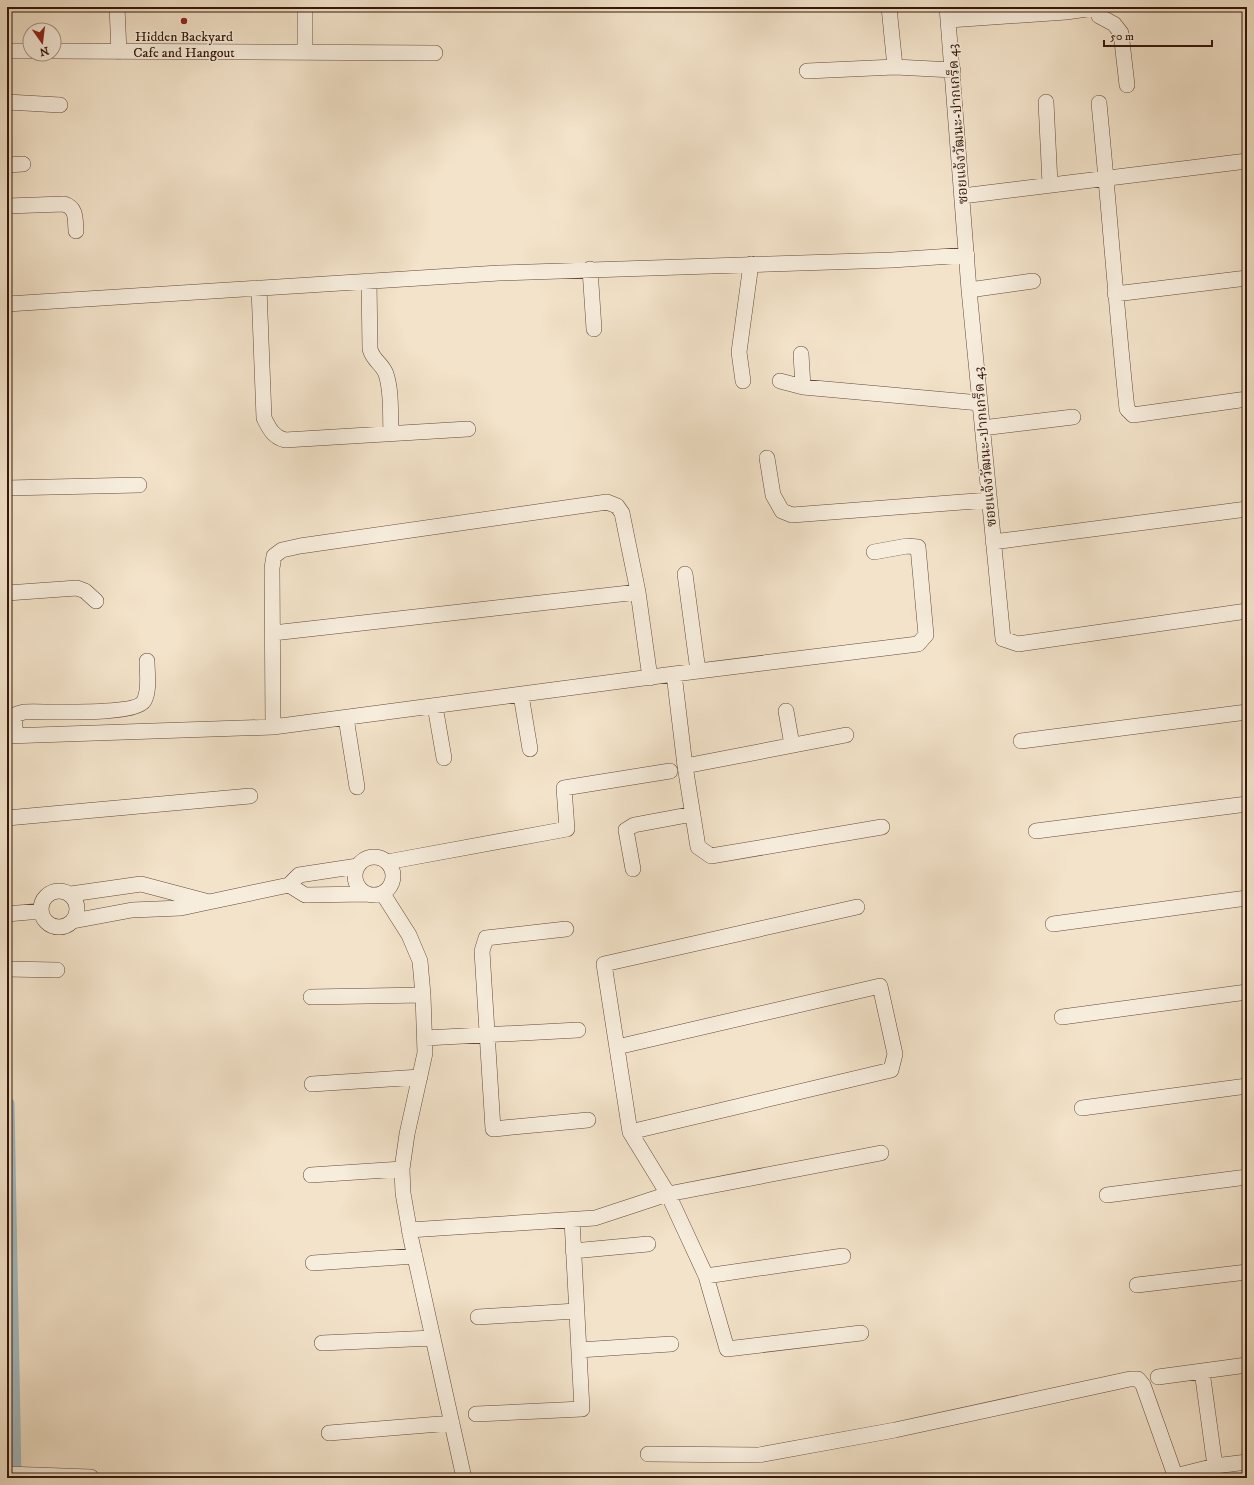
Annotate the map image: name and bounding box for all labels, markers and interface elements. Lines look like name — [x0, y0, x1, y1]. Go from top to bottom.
marker: Hidden Backyard Cafe and Hangout — [179, 16, 189, 26]
north arrow — [22, 22, 62, 62]
scale bar — [1104, 22, 1212, 48]
place label: Hidden Backyard Cafe and Hangout — [133, 28, 235, 62]
text: 50 m — [1110, 29, 1134, 44]
text: N — [38, 43, 50, 59]
street label: ซอยแจ้งวัฒนะ-ปากเกร็ด 43 — [943, 43, 973, 205]
street label: ซอยแจ้งวัฒนะ-ปากเกร็ด 43 — [969, 366, 1001, 528]

